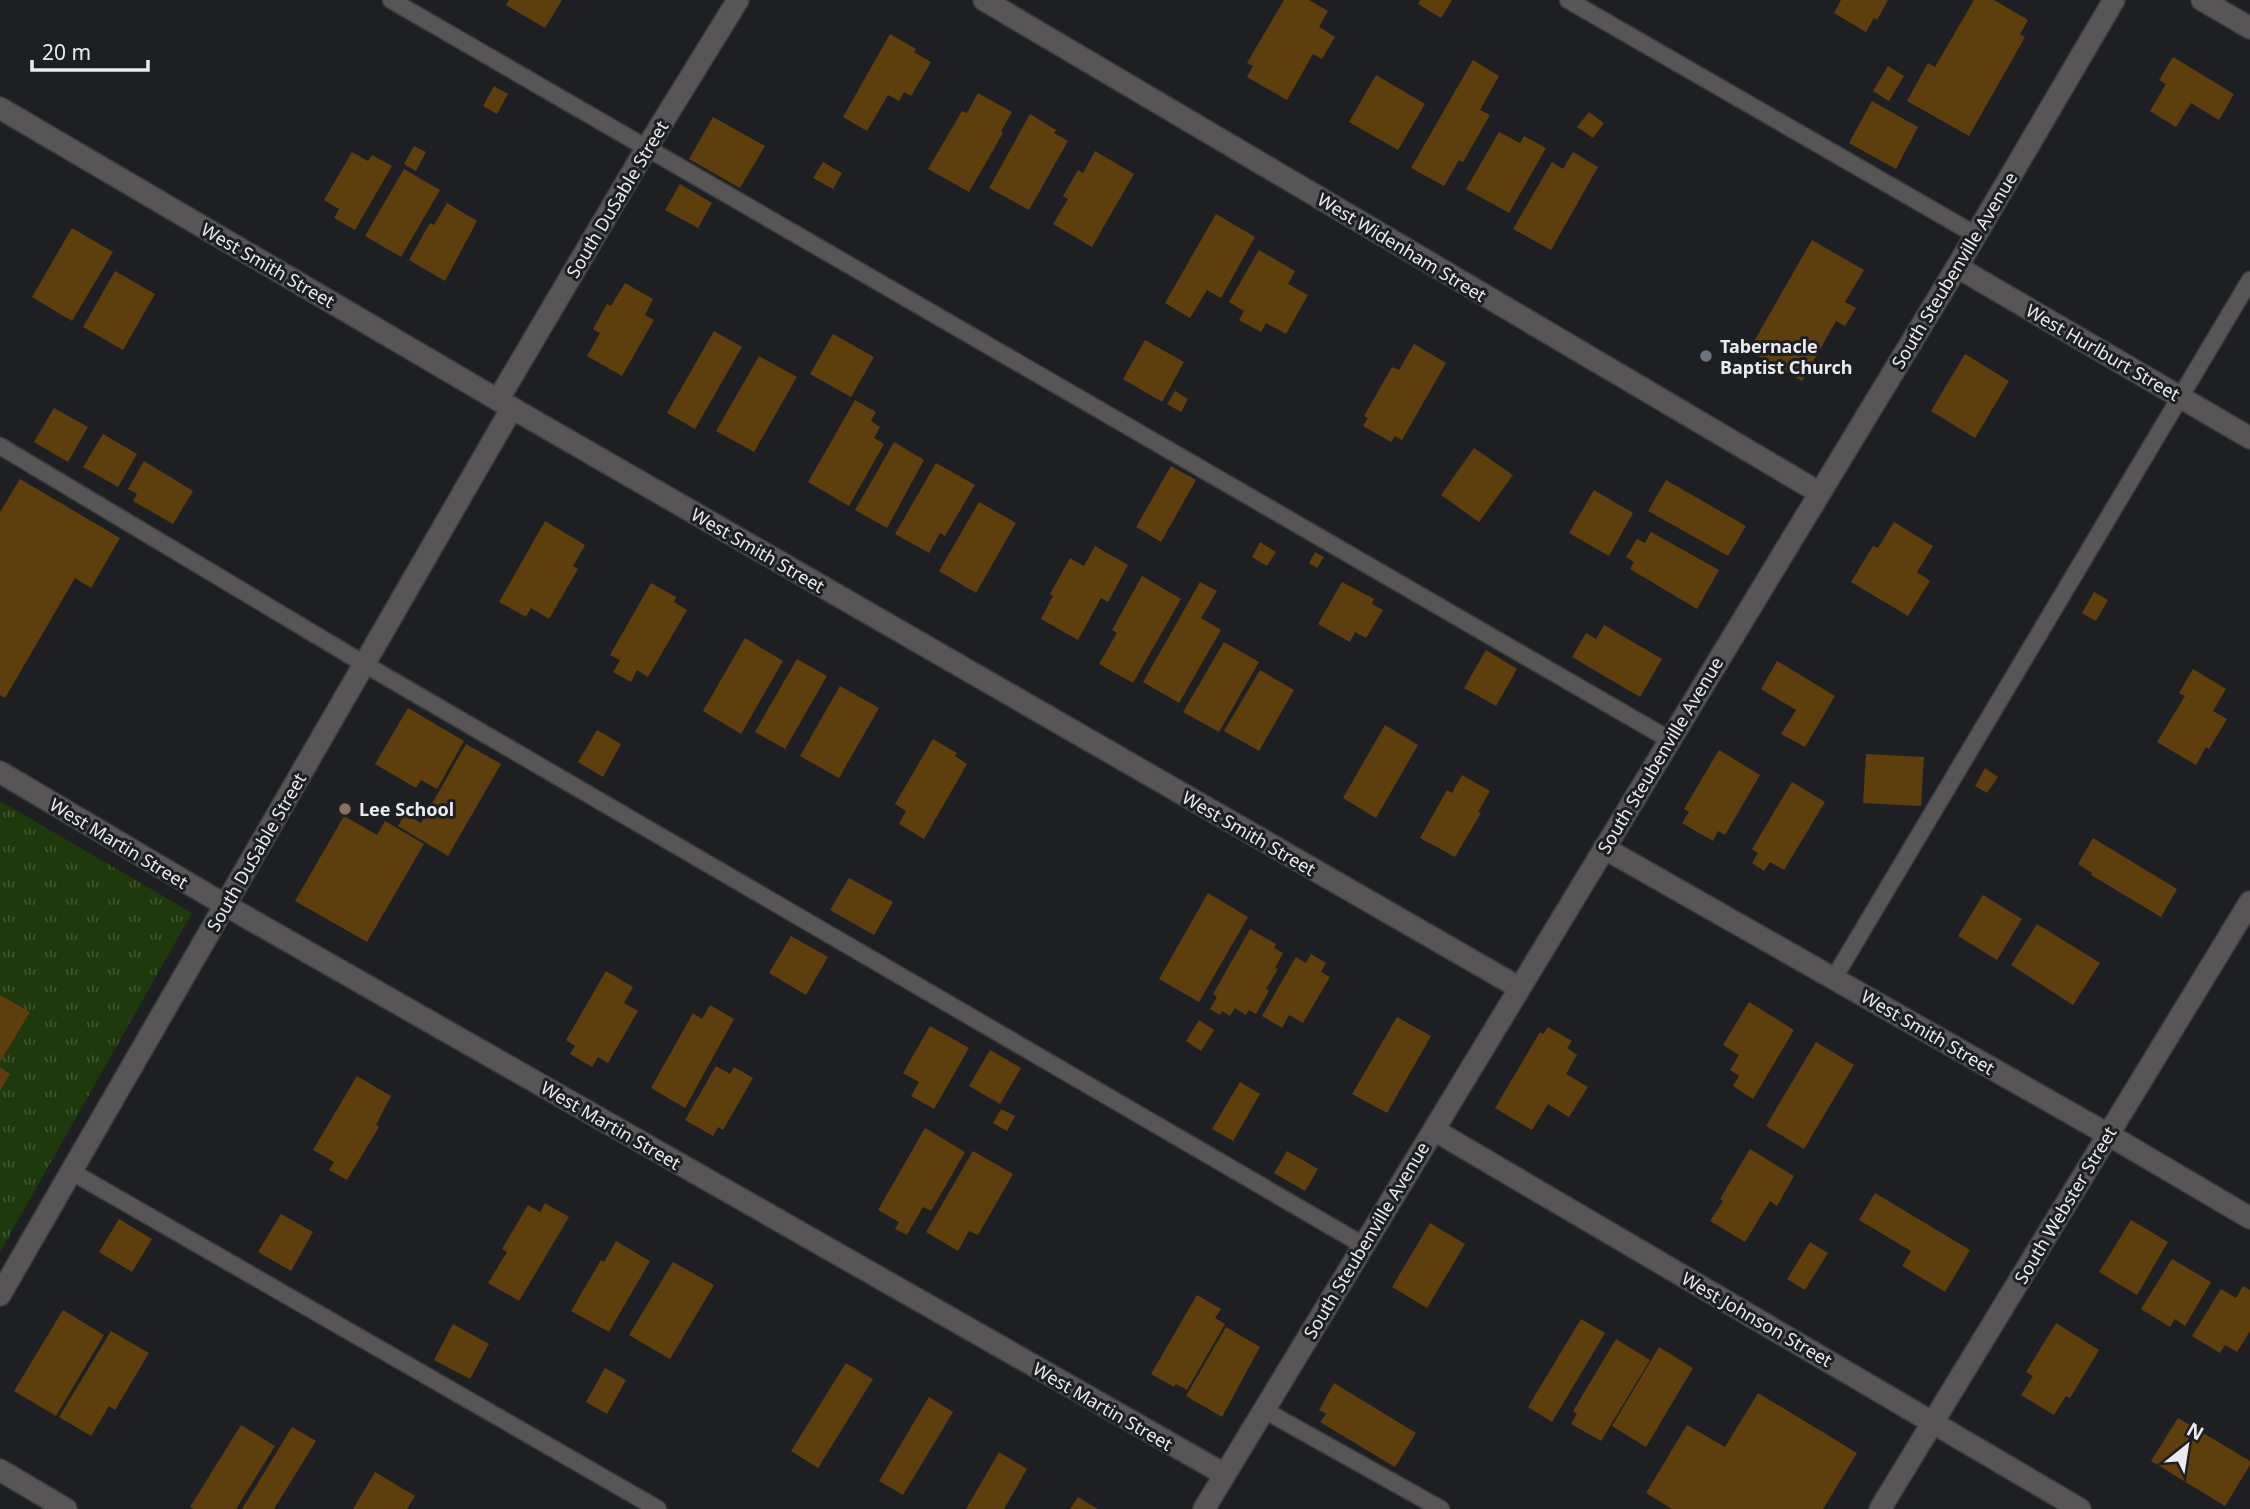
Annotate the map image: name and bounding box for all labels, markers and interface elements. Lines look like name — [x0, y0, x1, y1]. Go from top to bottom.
scale bar — [32, 28, 147, 72]
text: 20 m — [42, 38, 91, 66]
street label: South DuSable Street — [561, 116, 674, 282]
street label: South Steubenville Avenue — [1886, 167, 2022, 373]
street label: West Widenham Street — [1313, 187, 1491, 307]
street label: West Smith Street — [197, 217, 339, 313]
street label: West Hurlburt Street — [2022, 298, 2185, 406]
place label: Tabernacle Baptist Church — [1720, 334, 1852, 379]
marker: Tabernacle Baptist Church — [1698, 348, 1714, 364]
street label: West Smith Street — [687, 502, 829, 598]
street label: South Steubenville Avenue — [1592, 652, 1728, 858]
street label: South DuSable Street — [201, 768, 311, 936]
street label: West Smith Street — [1178, 785, 1320, 881]
street label: West Martin Street — [45, 792, 193, 894]
place label: Lee School — [359, 797, 454, 821]
marker: Lee School — [337, 801, 353, 817]
street label: West Smith Street — [1857, 984, 1999, 1080]
street label: West Martin Street — [537, 1075, 686, 1175]
street label: South Webster Street — [2009, 1121, 2122, 1288]
street label: South Steubenville Avenue — [1298, 1137, 1434, 1343]
street label: West Johnson Street — [1677, 1266, 1837, 1372]
street label: West Martin Street — [1029, 1356, 1178, 1456]
north arrow — [2152, 1411, 2222, 1481]
text: N — [2182, 1416, 2209, 1446]

